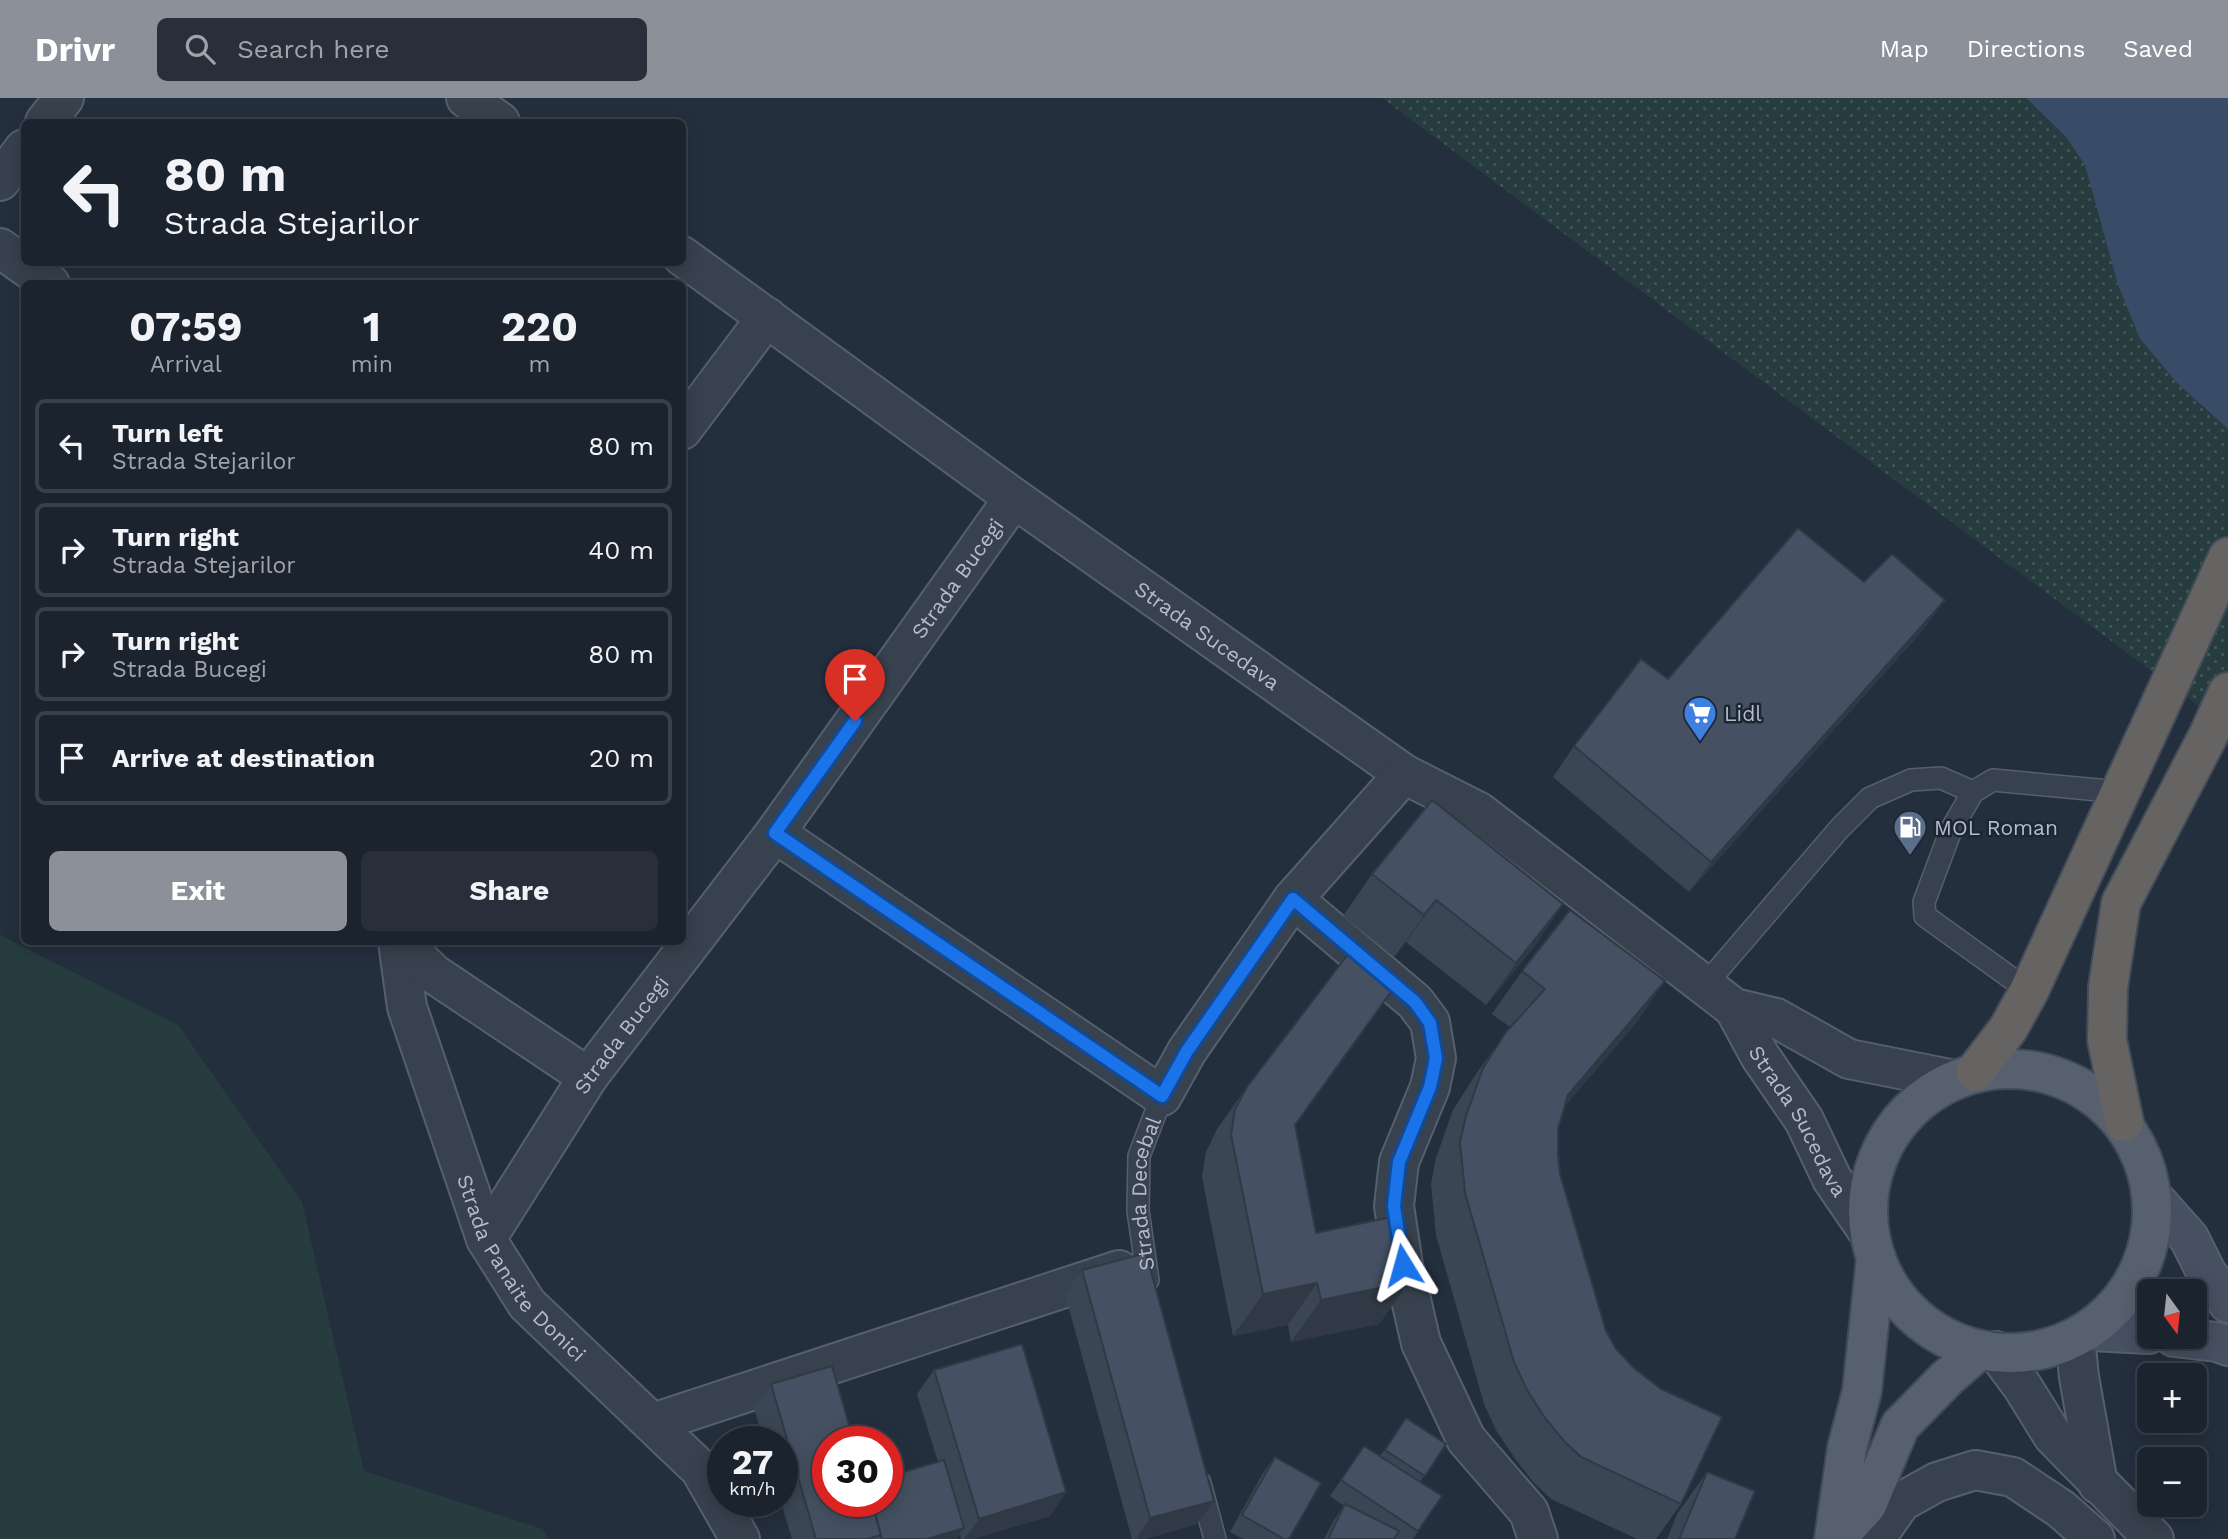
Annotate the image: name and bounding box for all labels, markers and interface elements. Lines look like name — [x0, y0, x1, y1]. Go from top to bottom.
search box — [157, 18, 647, 81]
text: Drivr — [35, 30, 115, 69]
icon: search — [181, 30, 219, 68]
text: Search here — [237, 34, 390, 64]
text: Map — [1880, 35, 1929, 63]
text: Directions — [1967, 35, 2085, 63]
text: Saved — [2123, 35, 2193, 63]
text: 80 m — [164, 145, 286, 203]
icon: left — [49, 147, 140, 238]
text: Strada Stejarilor — [164, 204, 420, 242]
text: 07:59 — [129, 302, 243, 351]
text: 1 — [363, 302, 381, 351]
text: 220 — [501, 302, 578, 351]
text: Arrival — [150, 351, 222, 378]
text: min — [351, 351, 393, 378]
text: m — [529, 351, 550, 378]
text: Turn left — [112, 418, 223, 448]
icon: left — [53, 427, 91, 465]
text: 80 m — [588, 431, 654, 461]
text: Strada Stejarilor — [112, 448, 296, 475]
street label: Strada Bucegi — [906, 513, 1008, 643]
text: Turn right — [112, 522, 239, 552]
icon: right — [53, 531, 91, 569]
text: 40 m — [588, 535, 654, 565]
text: Strada Stejarilor — [112, 552, 296, 579]
street label: Strada Sucedava — [1130, 575, 1285, 695]
text: Turn right — [112, 626, 239, 656]
icon: right — [53, 635, 91, 673]
text: 80 m — [588, 639, 654, 669]
pin — [825, 649, 885, 721]
text: Strada Bucegi — [112, 656, 267, 683]
icon: arrive — [836, 660, 874, 698]
supermarket icon: Lidl — [1681, 694, 1719, 743]
place label: Lidl — [1724, 701, 1762, 726]
icon: arrive — [53, 739, 91, 777]
text: Arrive at destination — [112, 743, 375, 773]
text: 20 m — [589, 743, 654, 773]
fuel station icon: MOL Roman — [1891, 808, 1929, 857]
place label: MOL Roman — [1934, 815, 2058, 840]
button: Exit — [49, 851, 347, 931]
button: Share — [361, 851, 658, 931]
street label: Strada Bucegi — [568, 971, 674, 1098]
street label: Strada Sucedava — [1744, 1041, 1853, 1201]
street label: Strada Decebal — [1125, 1112, 1166, 1272]
street label: Strada Panaite Donici — [452, 1171, 591, 1366]
position arrow — [1366, 1228, 1440, 1302]
north arrow — [2137, 1279, 2207, 1349]
map controls — [2137, 1279, 2207, 1517]
button: + — [2137, 1363, 2207, 1433]
speed limit sign: 30 — [812, 1426, 903, 1517]
text: 27 — [732, 1441, 773, 1483]
button: − — [2137, 1447, 2207, 1517]
text: km/h — [729, 1478, 776, 1499]

